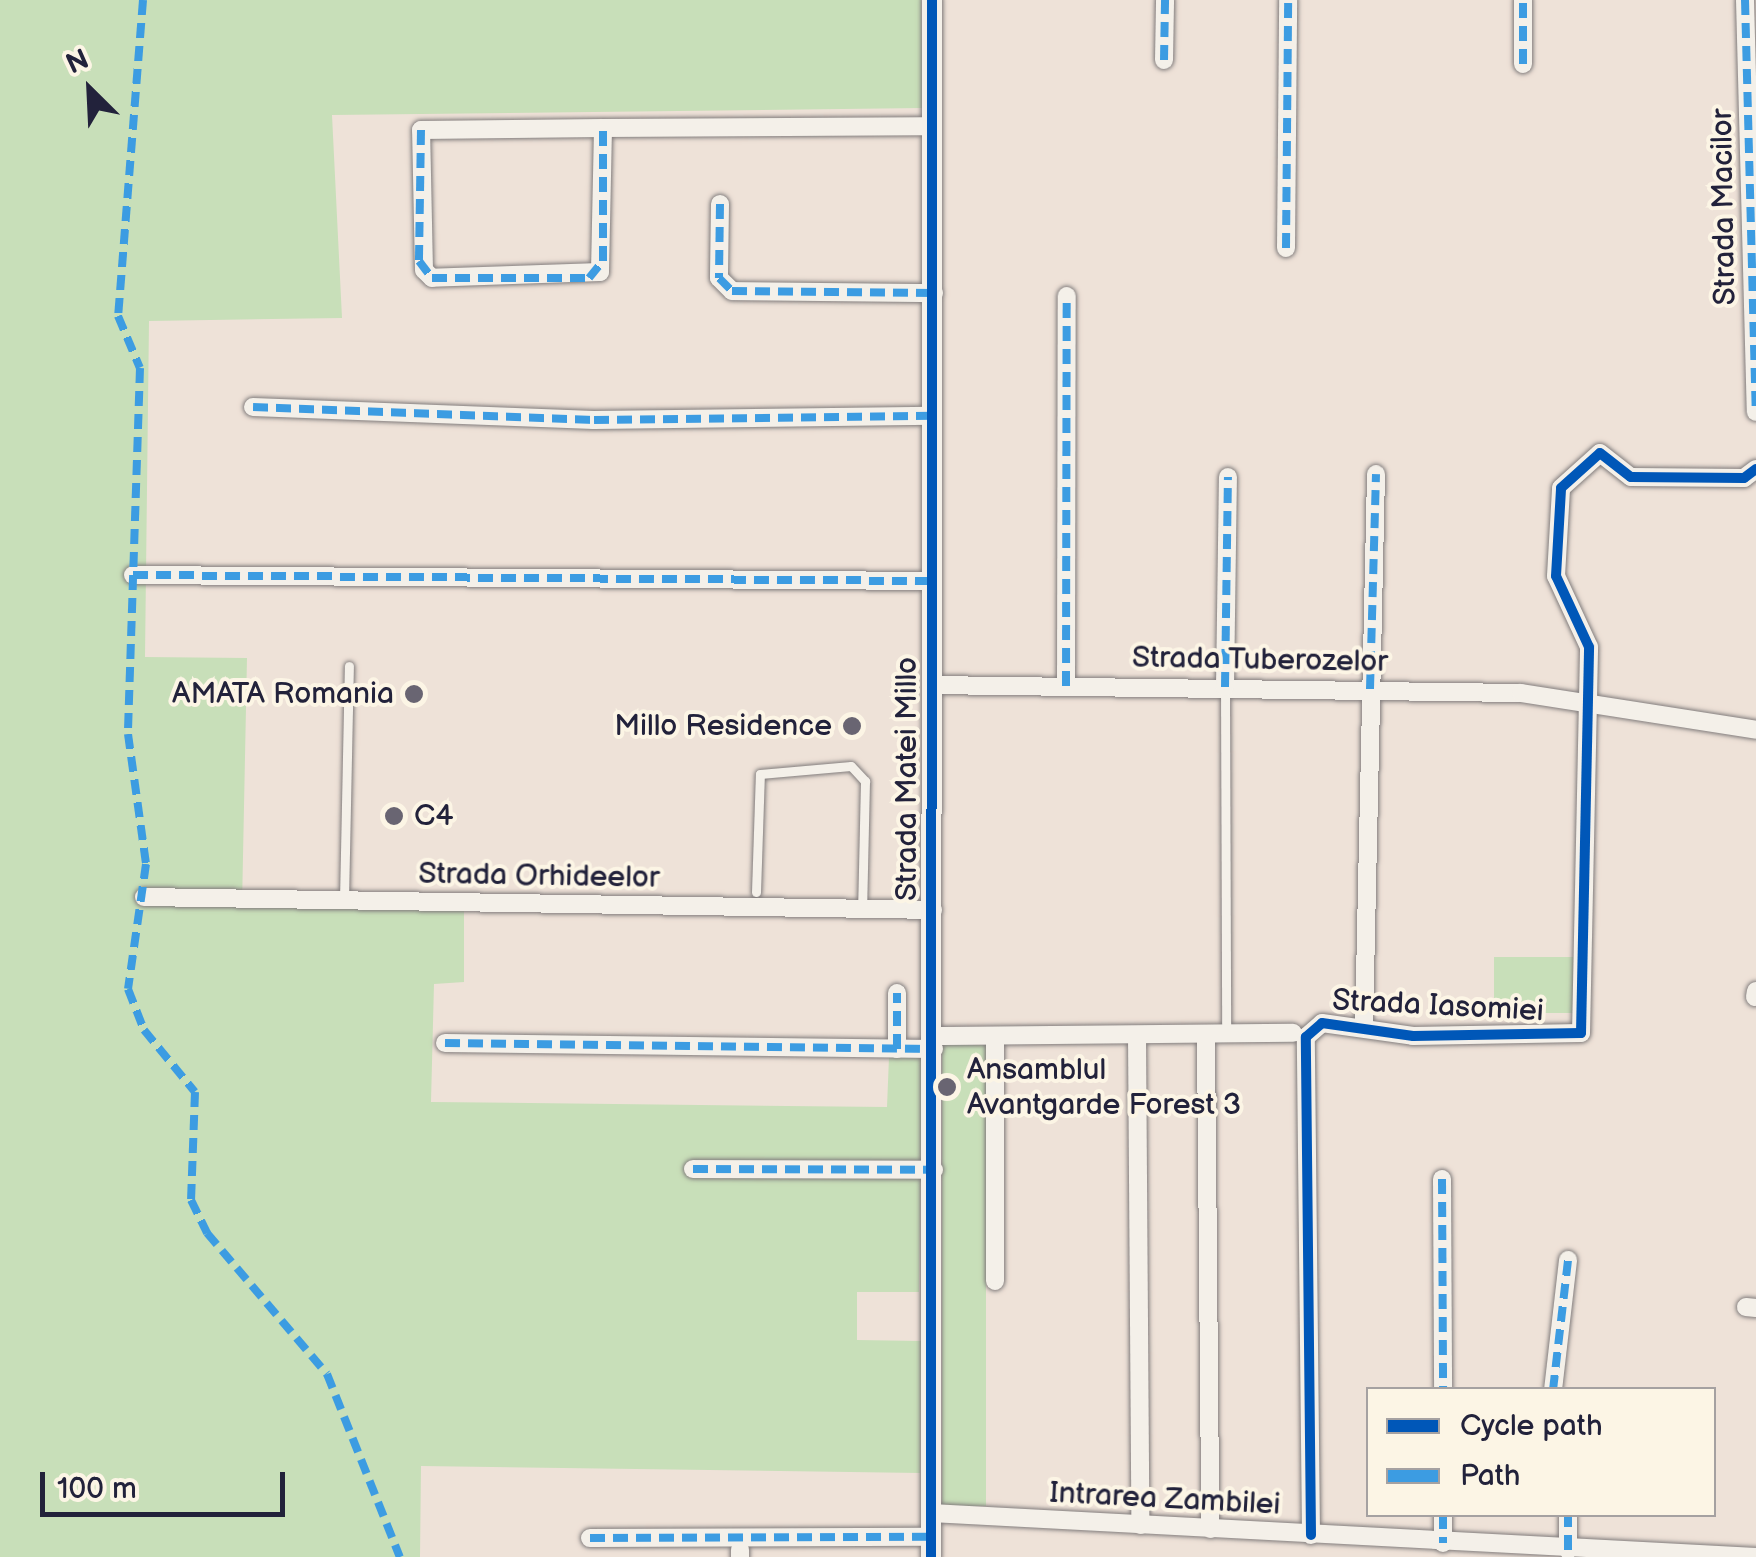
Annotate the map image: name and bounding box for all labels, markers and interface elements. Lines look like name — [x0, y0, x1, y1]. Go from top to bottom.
north arrow — [40, 40, 140, 140]
text: N — [61, 43, 94, 81]
street label: Strada Macilor — [1704, 108, 1744, 306]
street label: Strada Tuberozelor — [1131, 640, 1389, 680]
street label: Strada Matei Millo — [889, 657, 925, 901]
place label: AMATA Romania — [172, 676, 394, 712]
marker: AMATA Romania — [403, 683, 425, 705]
place label: Millo Residence — [614, 708, 832, 744]
marker: Millo Residence — [841, 715, 863, 737]
place label: C4 — [414, 798, 454, 834]
marker: C4 — [383, 805, 405, 827]
street label: Strada Orhideelor — [418, 856, 660, 896]
street label: Strada Iasomiei — [1331, 982, 1545, 1030]
place label: Ansamblul Avantgarde Forest 3 — [967, 1052, 1241, 1122]
marker: Ansamblul Avantgarde Forest 3 — [936, 1076, 958, 1098]
legend — [1366, 1387, 1716, 1517]
text: Cycle path — [1460, 1408, 1603, 1444]
scale bar — [45, 1452, 290, 1514]
text: Path — [1460, 1458, 1520, 1494]
text: 100 m — [57, 1471, 137, 1507]
street label: Intrarea Zambilei — [1049, 1475, 1281, 1523]

